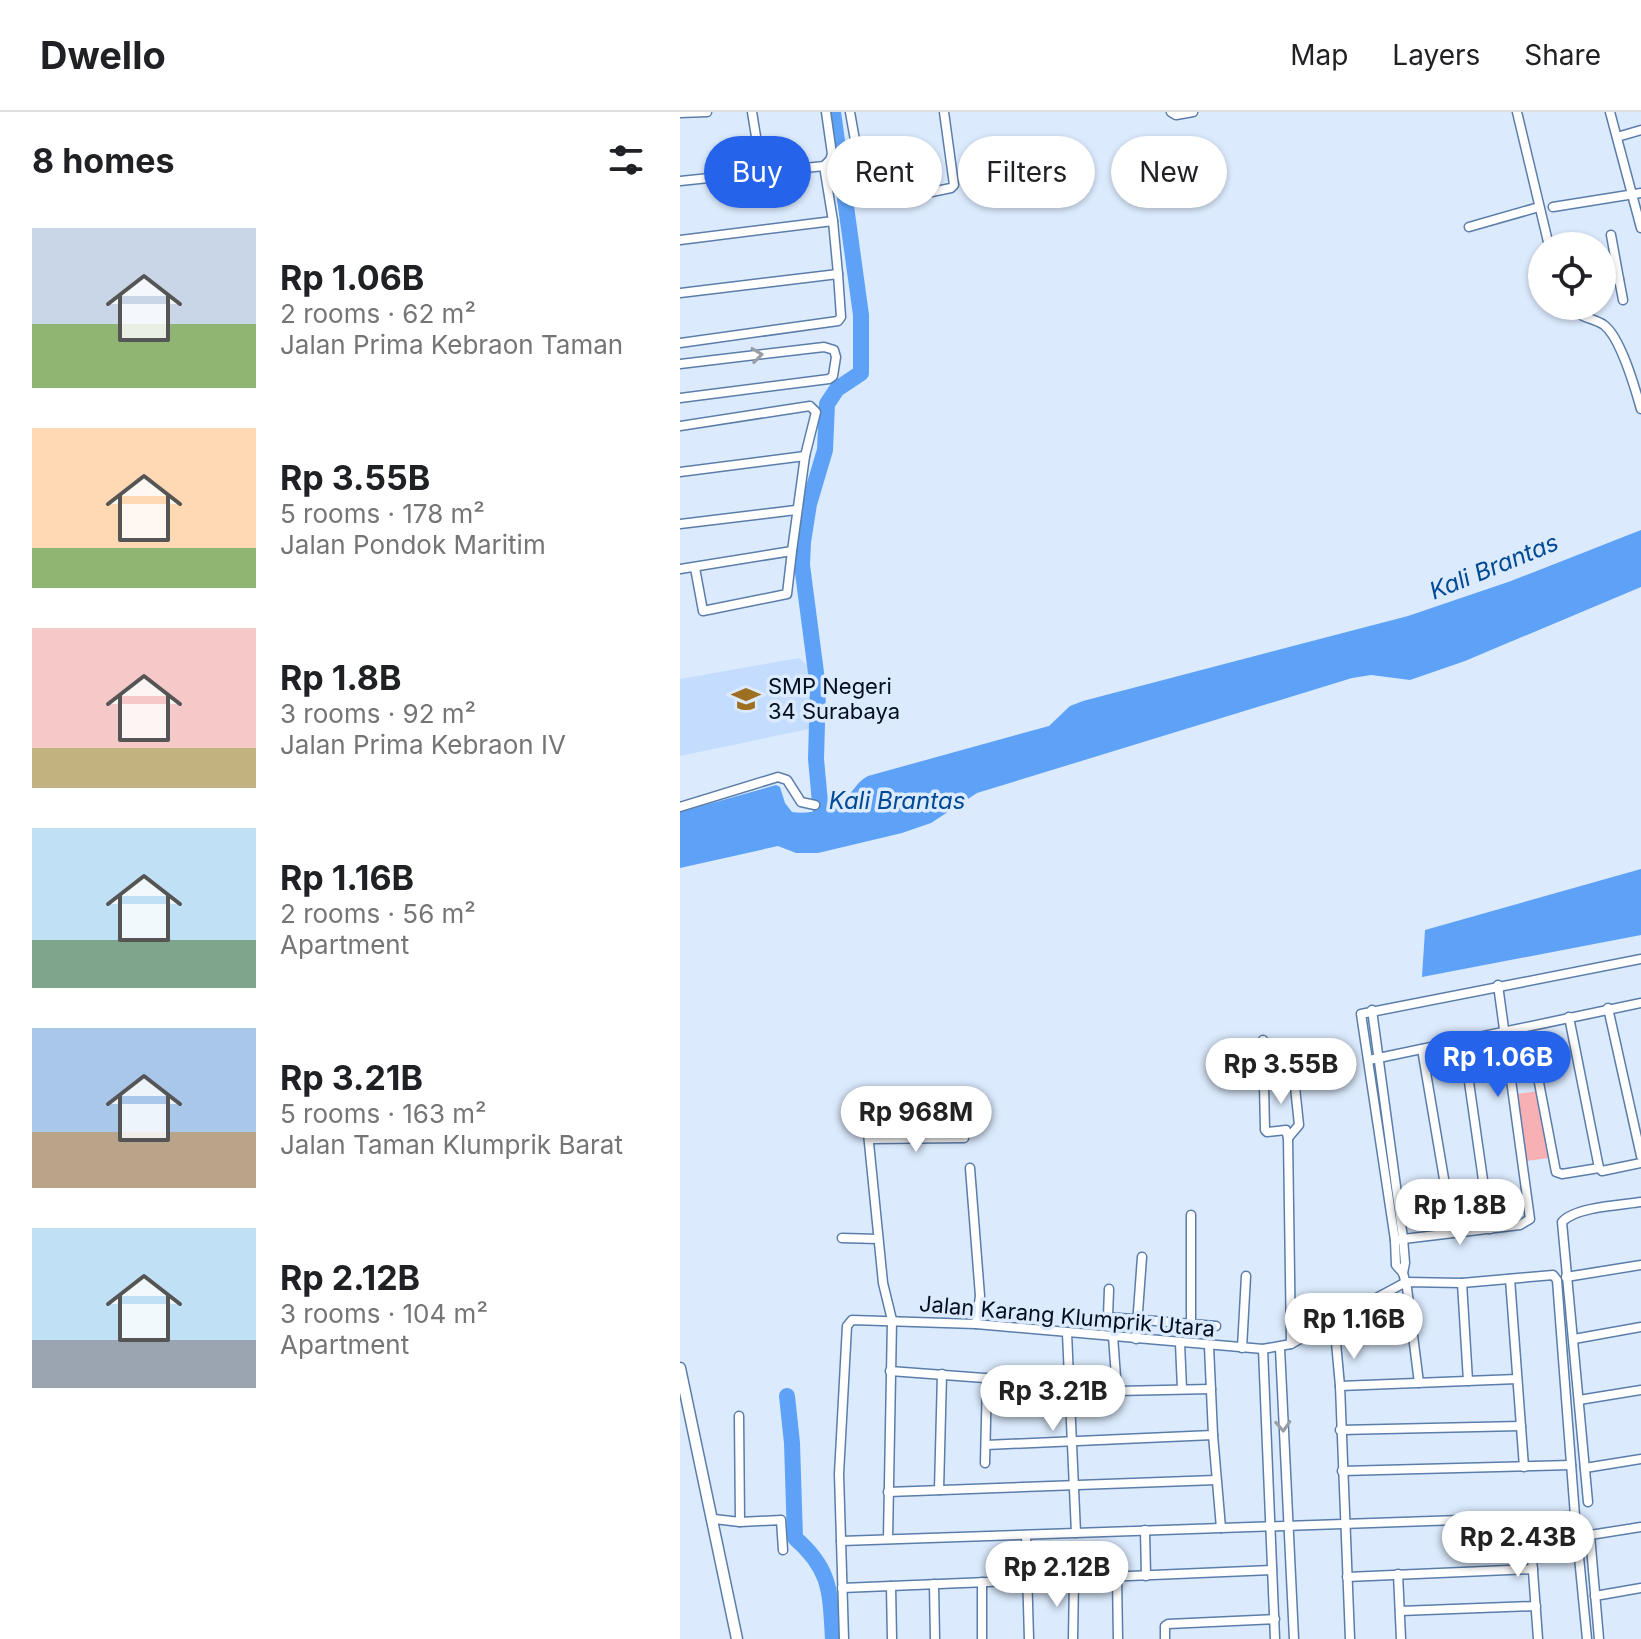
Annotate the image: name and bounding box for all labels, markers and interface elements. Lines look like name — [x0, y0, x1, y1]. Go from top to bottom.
text: Dwello — [40, 32, 166, 78]
text: Map — [1290, 38, 1348, 72]
text: Layers — [1392, 38, 1480, 72]
text: Share — [1524, 38, 1601, 72]
chip: Buy — [704, 136, 811, 208]
chip: Rent — [827, 136, 942, 208]
chip: Filters — [958, 136, 1095, 208]
chip: New — [1111, 136, 1227, 208]
icon: filters — [604, 138, 648, 182]
text: 8 homes — [32, 140, 175, 181]
map controls — [1528, 232, 1616, 320]
button: locate — [1528, 232, 1616, 320]
text: Rp 1.06B — [280, 257, 424, 298]
icon: home — [96, 260, 192, 356]
text: 2 rooms · 62 m² — [280, 298, 476, 329]
text: Jalan Prima Kebraon Taman — [280, 329, 623, 360]
one-way arrow — [751, 346, 764, 363]
text: Rp 3.55B — [280, 457, 430, 498]
icon: home — [96, 460, 192, 556]
text: 5 rooms · 178 m² — [280, 498, 485, 529]
water label: Kali Brantas — [1425, 528, 1563, 606]
text: Jalan Pondok Maritim — [280, 529, 546, 560]
text: Rp 1.8B — [280, 657, 402, 698]
icon: home — [96, 660, 192, 756]
place label: SMP Negeri 34 Surabaya — [768, 673, 900, 724]
school or university icon: SMP Negeri 34 Surabaya — [731, 684, 761, 714]
text: 3 rooms · 92 m² — [280, 698, 476, 729]
text: Jalan Prima Kebraon IV — [280, 729, 566, 760]
water label: Kali Brantas — [829, 786, 965, 815]
text: Rp 1.16B — [280, 857, 414, 898]
icon: home — [96, 860, 192, 956]
text: 2 rooms · 56 m² — [280, 898, 476, 929]
text: Apartment — [280, 929, 409, 960]
pin: Rp 1.06B — [1415, 1031, 1581, 1099]
pin: Rp 3.55B — [1198, 1038, 1364, 1106]
text: Rp 1.06B — [1443, 1041, 1553, 1072]
text: Rp 3.55B — [1224, 1048, 1338, 1079]
text: Rp 3.21B — [280, 1057, 423, 1098]
icon: home — [96, 1060, 192, 1156]
pin: Rp 968M — [842, 1086, 990, 1154]
text: Rp 968M — [859, 1096, 973, 1127]
text: 5 rooms · 163 m² — [280, 1098, 487, 1129]
text: Jalan Taman Klumprik Barat — [280, 1129, 623, 1160]
pin: Rp 1.8B — [1386, 1179, 1534, 1247]
text: Rp 1.8B — [1414, 1189, 1506, 1220]
text: Rp 2.12B — [280, 1257, 420, 1298]
icon: home — [96, 1260, 192, 1356]
street label: Jalan Karang Klumprik Utara — [918, 1290, 1216, 1342]
pin: Rp 1.16B — [1271, 1293, 1437, 1361]
text: 3 rooms · 104 m² — [280, 1298, 488, 1329]
text: Rp 1.16B — [1303, 1303, 1405, 1334]
text: Apartment — [280, 1329, 409, 1360]
pin: Rp 3.21B — [970, 1365, 1136, 1433]
text: Rp 3.21B — [998, 1375, 1108, 1406]
one-way arrow — [1275, 1420, 1292, 1433]
pin: Rp 2.43B — [1435, 1511, 1601, 1579]
text: Rp 2.43B — [1460, 1521, 1576, 1552]
pin: Rp 2.12B — [974, 1541, 1140, 1609]
text: Rp 2.12B — [1003, 1551, 1111, 1582]

